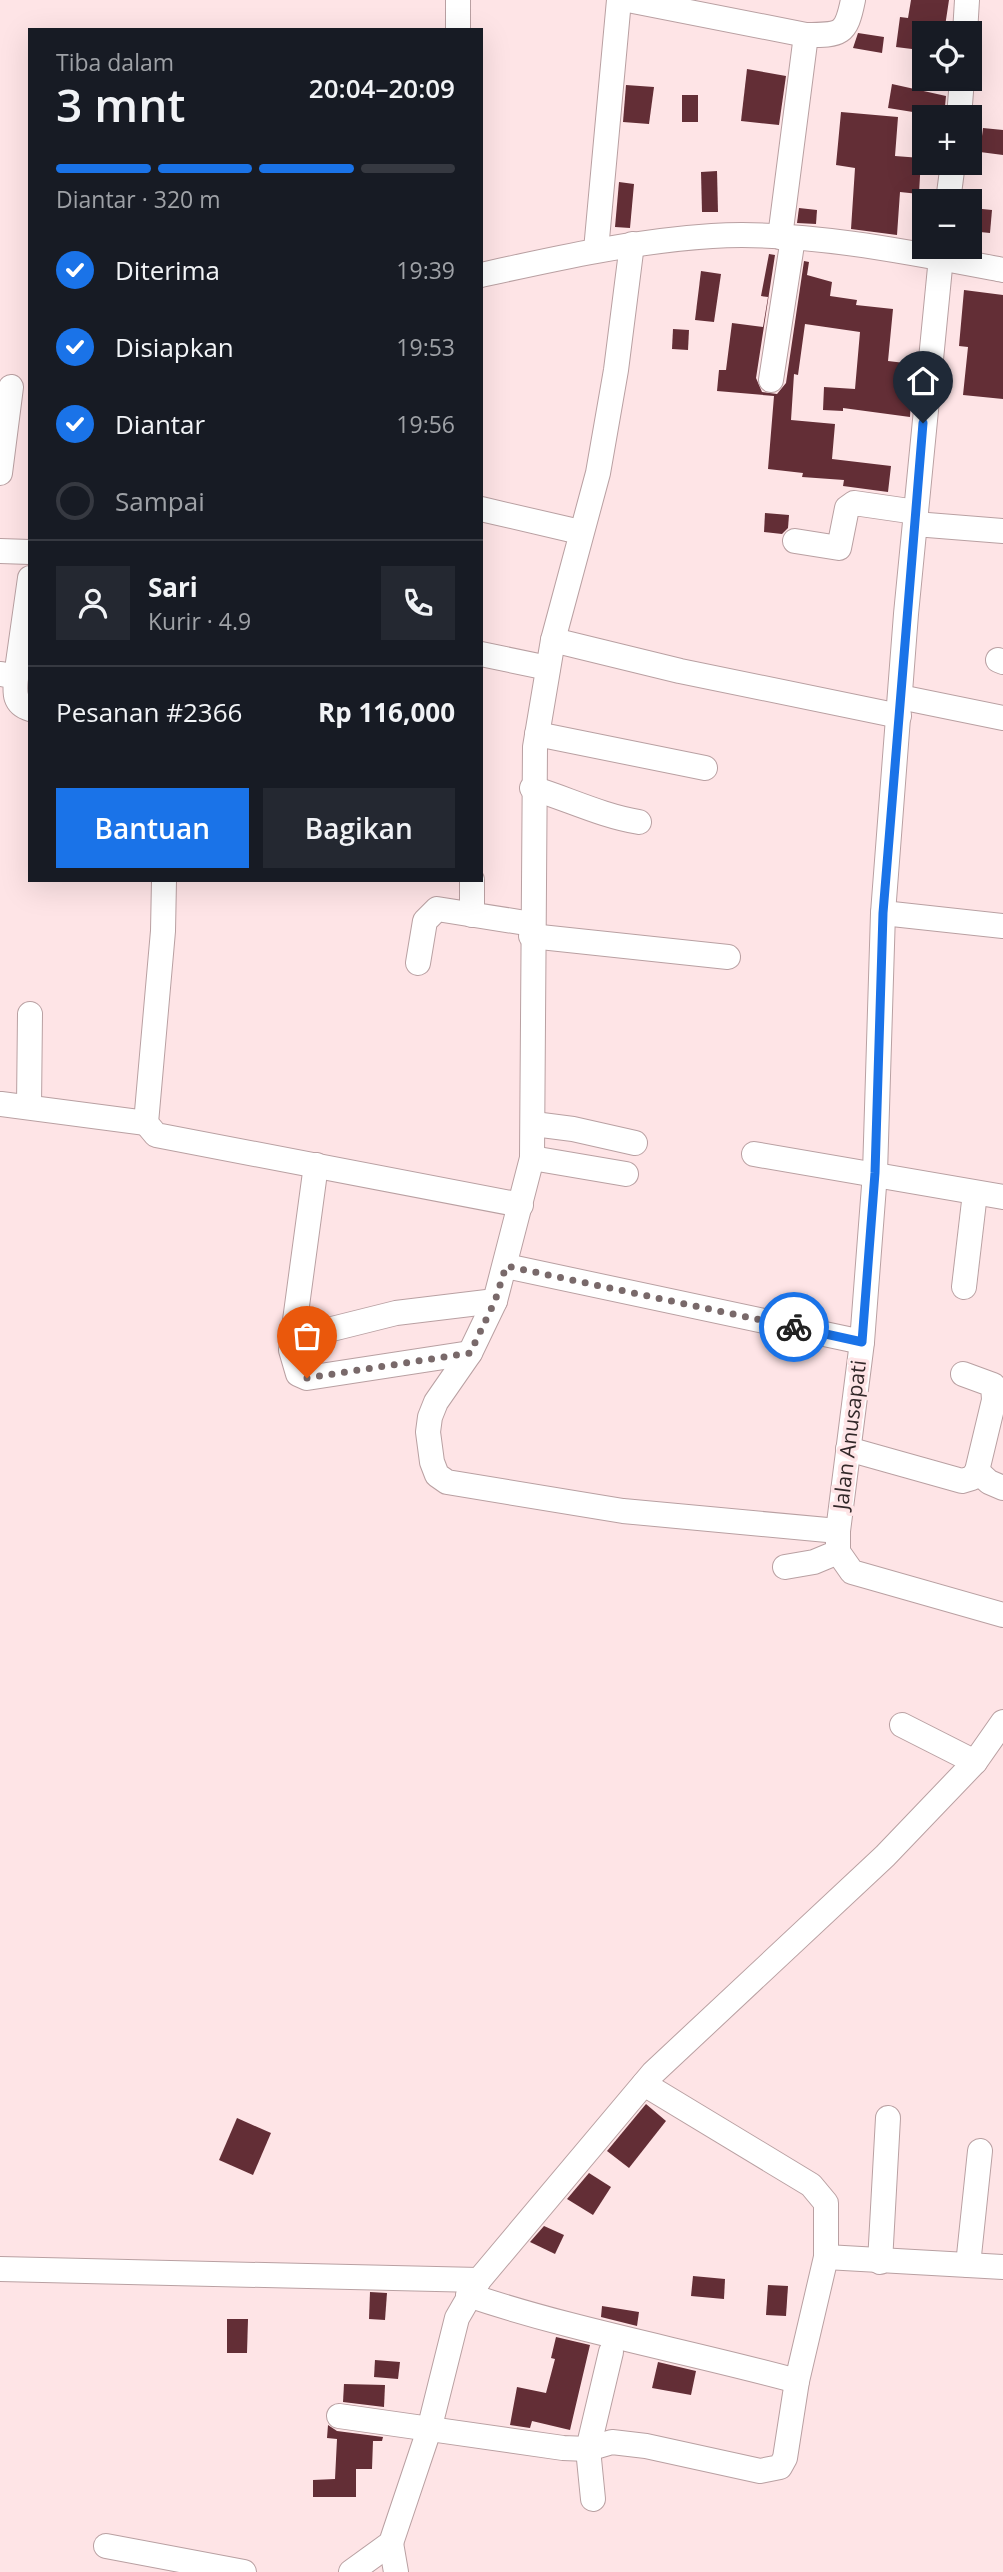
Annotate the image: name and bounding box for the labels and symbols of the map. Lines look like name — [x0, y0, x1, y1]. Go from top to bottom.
pin — [893, 351, 953, 423]
courier — [759, 1292, 829, 1362]
pin — [277, 1306, 337, 1378]
street label: Jalan Anusapati — [826, 1358, 872, 1513]

